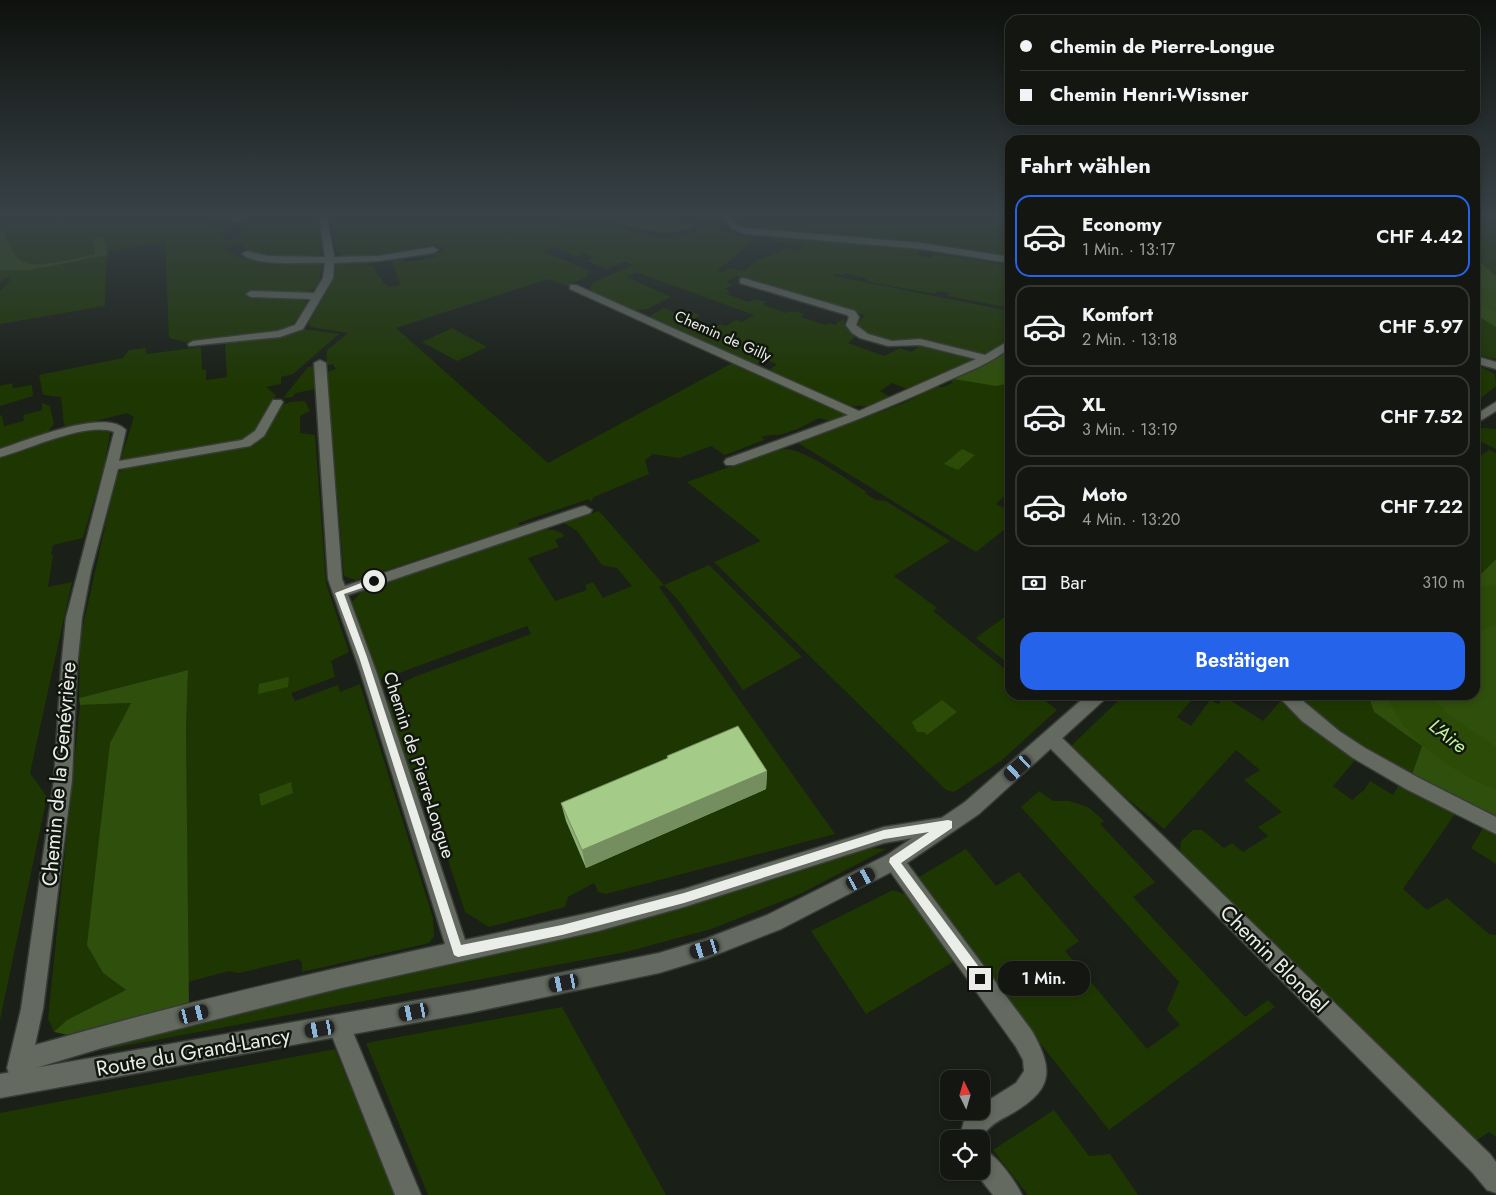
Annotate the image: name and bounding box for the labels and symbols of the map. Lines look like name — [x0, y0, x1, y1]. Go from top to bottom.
street label: Chemin de Gilly — [671, 305, 775, 367]
route start — [363, 570, 385, 592]
street label: Chemin de la Genévrière — [34, 660, 84, 887]
street label: Chemin de Pierre-Longue — [377, 668, 461, 862]
water label: L'Aire — [1423, 713, 1473, 760]
car — [1001, 752, 1034, 784]
car — [844, 865, 877, 893]
street label: Chemin Blondel — [1213, 898, 1335, 1020]
car — [688, 937, 721, 961]
callout: 1 Min. — [998, 962, 1090, 996]
route end — [969, 968, 991, 990]
car — [547, 973, 580, 993]
car — [397, 1002, 430, 1022]
car — [177, 1003, 210, 1025]
car — [303, 1019, 336, 1039]
street label: Route du Grand-Lancy — [94, 1020, 293, 1084]
north arrow — [940, 1070, 990, 1120]

